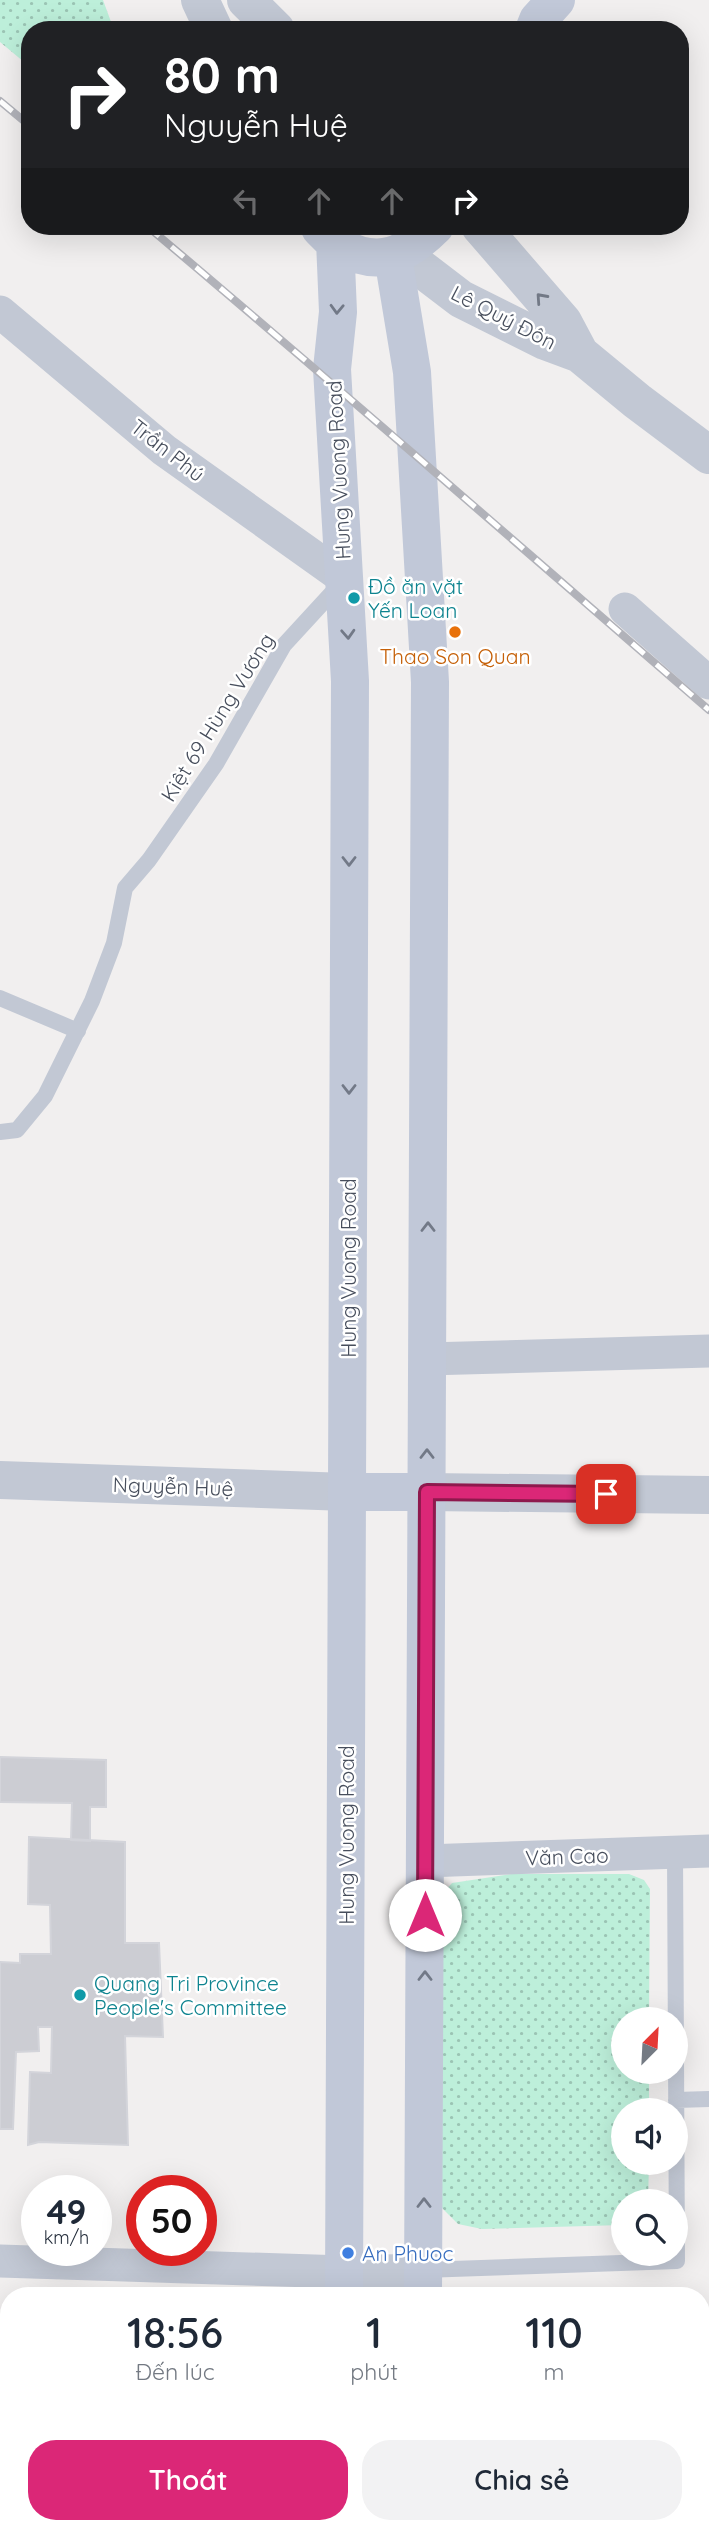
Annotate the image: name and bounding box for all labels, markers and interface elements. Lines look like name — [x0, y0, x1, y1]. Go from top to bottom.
text: 80 m — [164, 44, 280, 105]
icon: right — [49, 49, 140, 140]
text: Nguyễn Huệ — [164, 105, 348, 145]
icon: left — [227, 182, 265, 220]
icon: ahead — [300, 182, 338, 220]
icon: ahead — [373, 182, 411, 220]
icon: right — [446, 182, 484, 220]
street label: Lê Quý Đôn — [447, 279, 561, 355]
one-way arrow — [537, 293, 550, 306]
one-way arrow — [329, 305, 345, 315]
street label: Hung Vuong Road — [320, 380, 356, 560]
street label: Trần Phú — [126, 413, 210, 487]
place label: Đồ ăn vặt Yến Loan — [368, 573, 463, 623]
marker: Đồ ăn vặt Yến Loan — [346, 590, 362, 606]
marker: Thao Son Quan — [447, 624, 463, 640]
street label: Kiệt 69 Hùng Vương — [155, 628, 279, 806]
one-way arrow — [340, 629, 355, 640]
place label: Thao Son Quan — [379, 643, 531, 669]
one-way arrow — [341, 857, 357, 867]
one-way arrow — [341, 1084, 356, 1095]
street label: Hung Vuong Road — [335, 1178, 361, 1358]
one-way arrow — [420, 1221, 436, 1232]
one-way arrow — [419, 1449, 435, 1459]
pin — [576, 1464, 636, 1524]
street label: Nguyễn Huệ — [112, 1471, 234, 1501]
icon: arrive — [587, 1475, 625, 1513]
street label: Hung Vuong Road — [333, 1745, 359, 1925]
street label: Văn Cao — [525, 1842, 609, 1870]
position arrow — [388, 1878, 462, 1952]
place label: Quang Tri Province People's Committee — [94, 1970, 287, 2020]
one-way arrow — [417, 1970, 433, 1981]
marker: Quang Tri Province People's Committee — [72, 1987, 88, 2003]
north arrow — [611, 2007, 688, 2084]
map controls — [611, 2007, 688, 2266]
button: sound — [611, 2098, 688, 2175]
speed limit sign: 50 — [126, 2175, 217, 2266]
text: 49 — [47, 2189, 86, 2233]
button: search — [611, 2189, 688, 2266]
one-way arrow — [416, 2198, 432, 2208]
text: km/h — [44, 2226, 89, 2249]
place label: An Phuoc — [362, 2240, 454, 2266]
marker: An Phuoc — [340, 2245, 356, 2261]
text: 18:56 — [127, 2306, 223, 2359]
text: 1 — [366, 2306, 382, 2359]
text: 110 — [525, 2306, 583, 2359]
text: Đến lúc — [135, 2357, 215, 2386]
text: phút — [350, 2357, 398, 2386]
text: m — [544, 2357, 565, 2386]
button: Thoát — [28, 2440, 348, 2520]
button: Chia sẻ — [362, 2440, 682, 2520]

